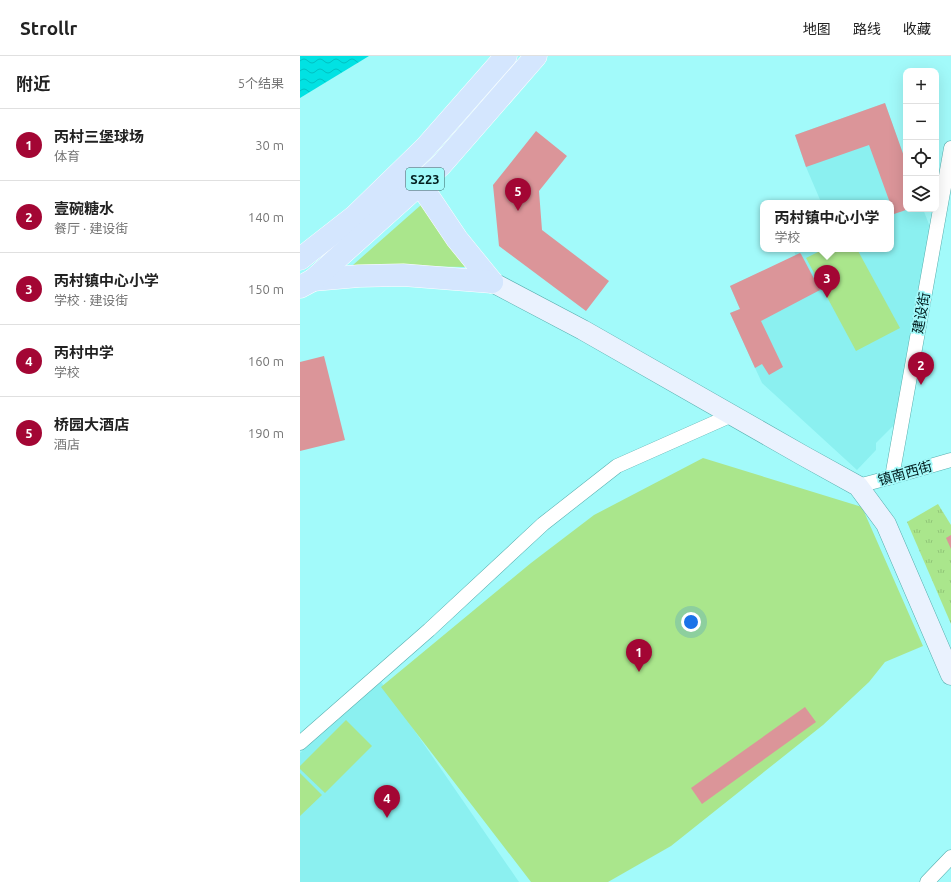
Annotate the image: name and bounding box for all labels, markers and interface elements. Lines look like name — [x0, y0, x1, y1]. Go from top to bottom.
text: Strollr — [20, 17, 77, 39]
text: 地图 — [803, 21, 831, 37]
text: 路线 — [853, 21, 881, 37]
text: 收藏 — [903, 21, 931, 37]
map controls — [903, 68, 939, 212]
button: + — [903, 68, 939, 104]
text: 附近 — [16, 74, 50, 93]
text: 5个结果 — [238, 76, 284, 90]
button: − — [903, 104, 939, 140]
text: 丙村三堡球场 — [54, 128, 144, 145]
text: 1 — [25, 138, 33, 152]
text: 30 m — [255, 138, 284, 152]
button: locate — [903, 140, 939, 176]
text: 体育 — [54, 149, 80, 163]
road number: S223 — [406, 168, 444, 190]
button: layers — [903, 176, 939, 212]
pin: 5 — [505, 178, 531, 211]
text: 壹碗糖水 — [54, 200, 114, 217]
popup — [760, 200, 894, 252]
text: 丙村镇中心小学 — [774, 209, 880, 226]
text: 2 — [25, 210, 33, 224]
text: 140 m — [248, 210, 284, 224]
text: 餐厅 · 建设街 — [54, 221, 128, 235]
text: 学校 — [774, 230, 801, 244]
pin: 3 — [814, 265, 840, 298]
text: 丙村镇中心小学 — [54, 272, 159, 289]
text: 3 — [25, 282, 33, 296]
text: 150 m — [248, 282, 284, 296]
street label: 建设街 — [909, 291, 933, 335]
text: 学校 · 建设街 — [54, 293, 128, 307]
text: 丙村中学 — [54, 344, 114, 361]
pin: 2 — [908, 352, 934, 385]
text: 4 — [25, 354, 33, 368]
text: 160 m — [248, 354, 284, 368]
text: 学校 — [54, 365, 80, 379]
text: 桥园大酒店 — [54, 416, 129, 433]
text: 5 — [25, 426, 33, 440]
text: 190 m — [248, 426, 284, 440]
text: 酒店 — [54, 437, 80, 451]
street label: 镇南西街 — [876, 458, 934, 488]
your location — [681, 612, 701, 632]
pin: 1 — [626, 639, 652, 672]
pin: 4 — [374, 785, 400, 818]

